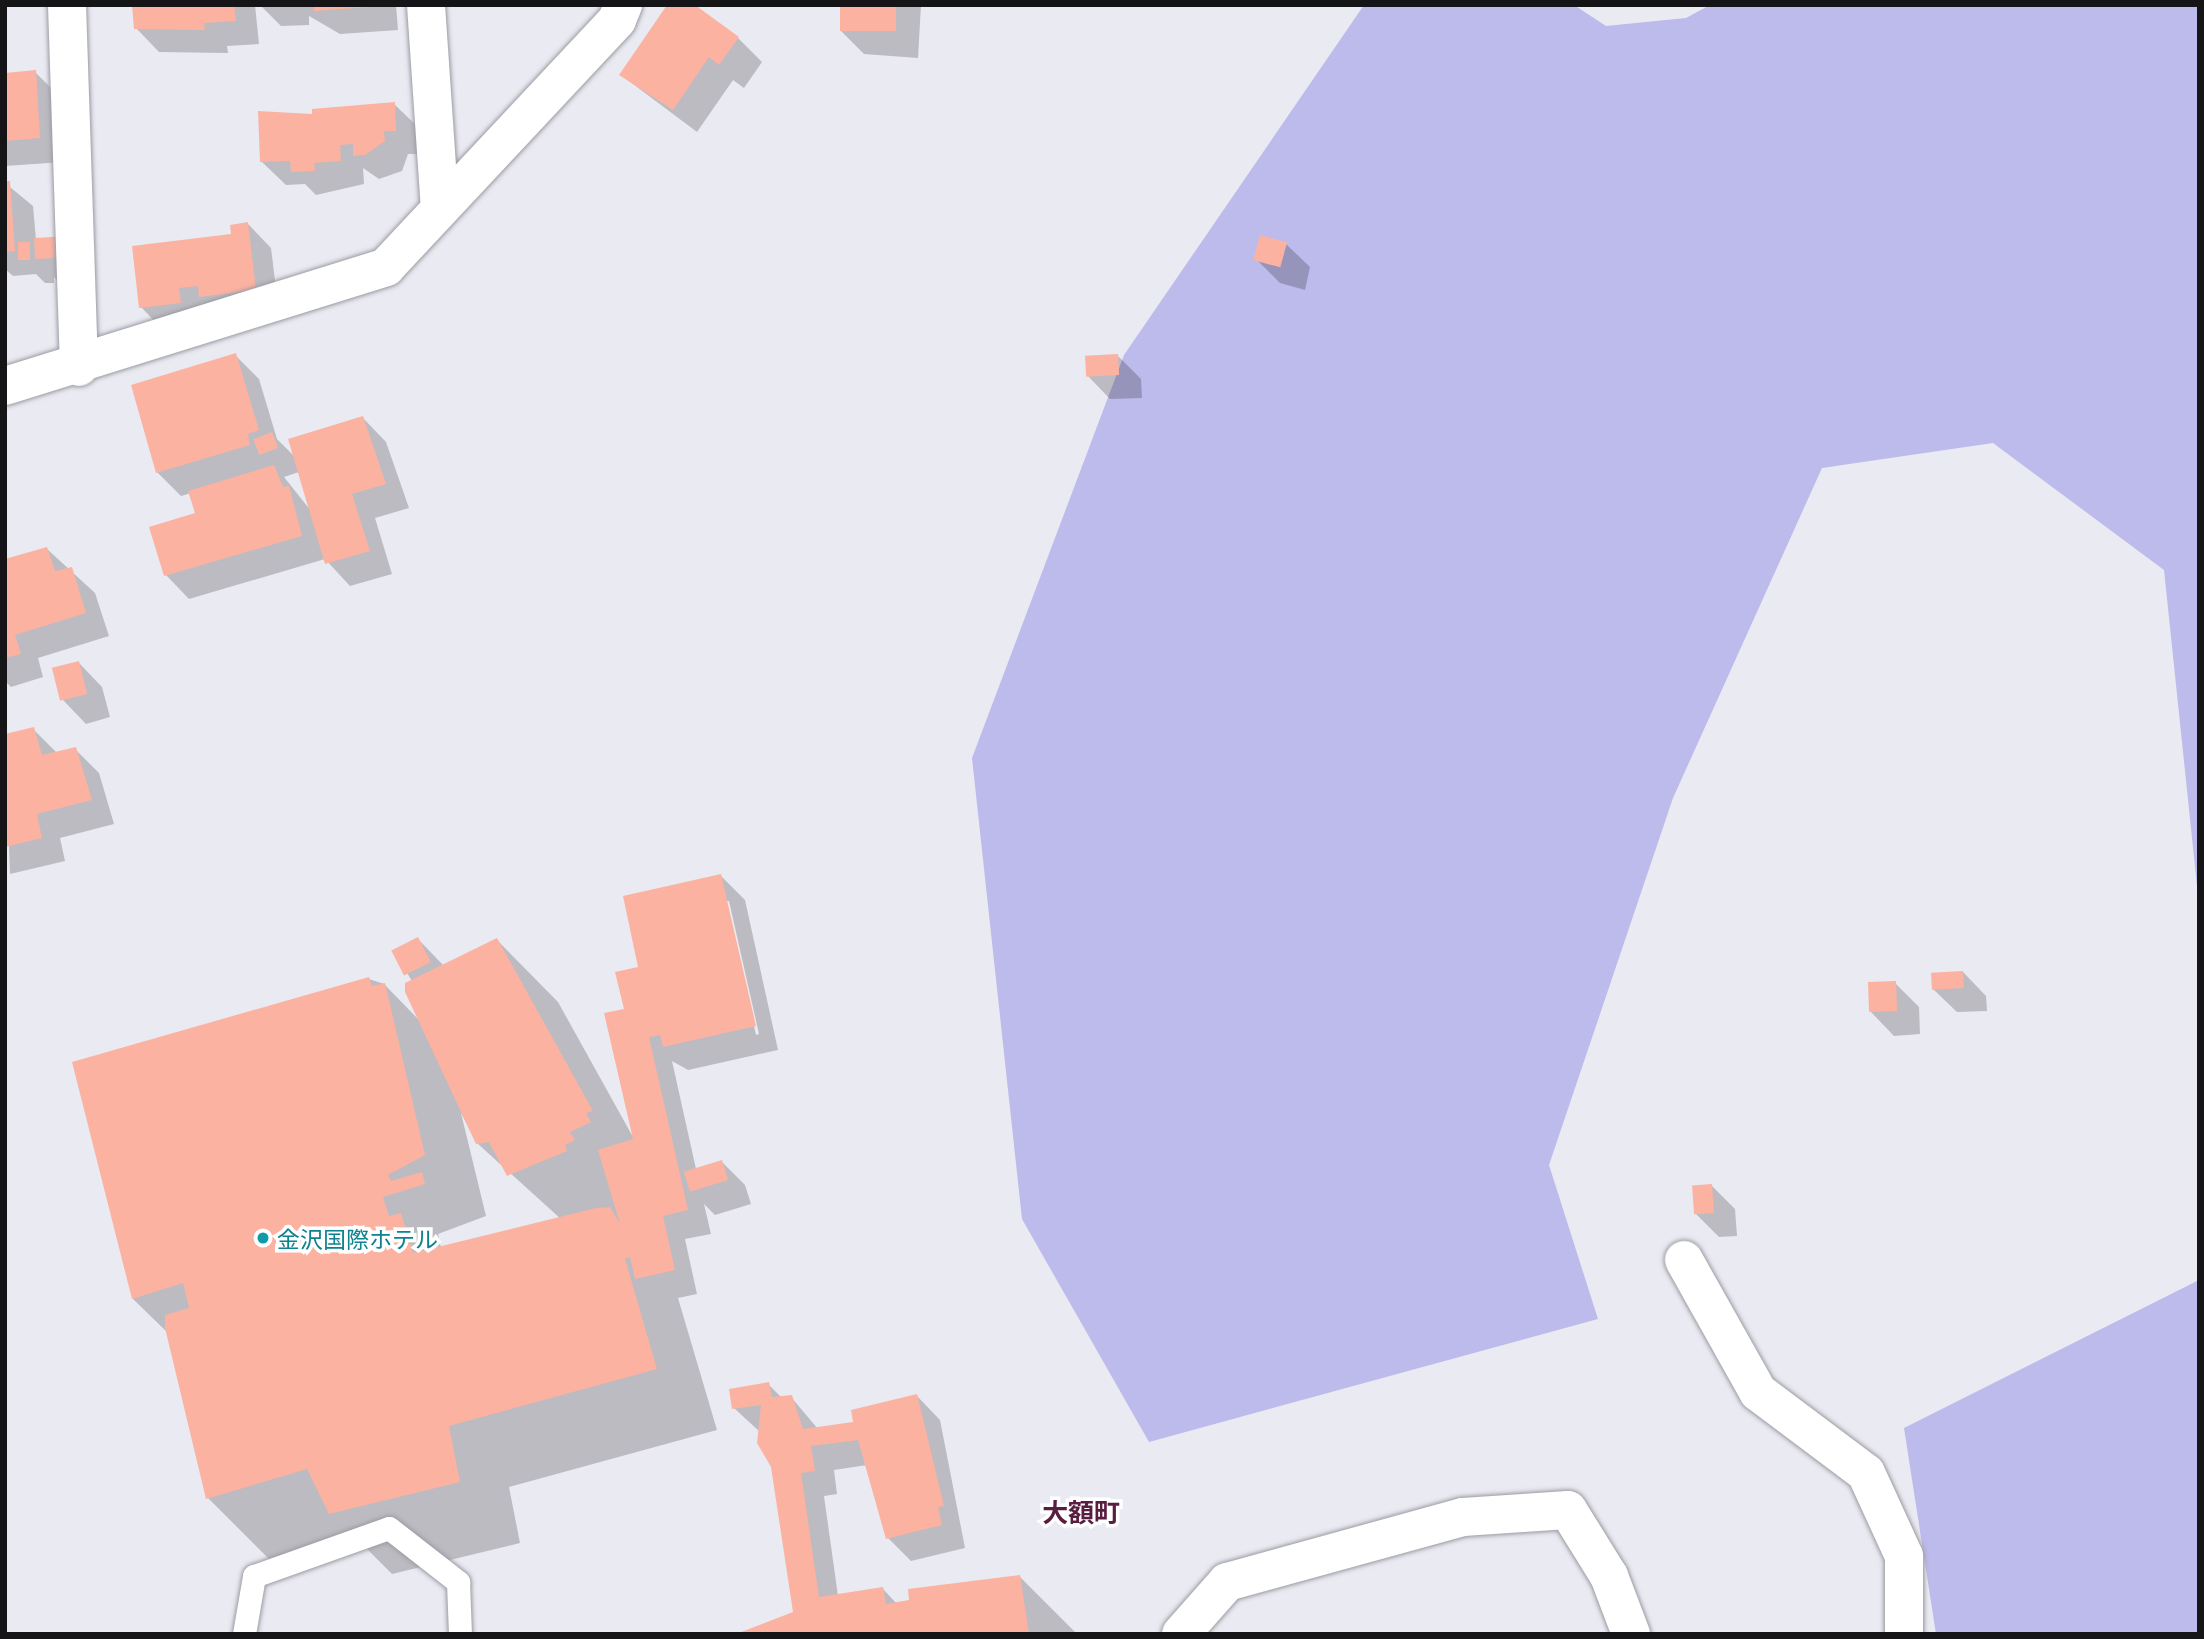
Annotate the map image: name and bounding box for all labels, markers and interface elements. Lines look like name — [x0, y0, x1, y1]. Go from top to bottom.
place label: 金沢国際ホテル — [277, 1224, 438, 1252]
marker: 金沢国際ホテル — [255, 1230, 271, 1246]
district label: 大額町 — [1042, 1495, 1120, 1527]

